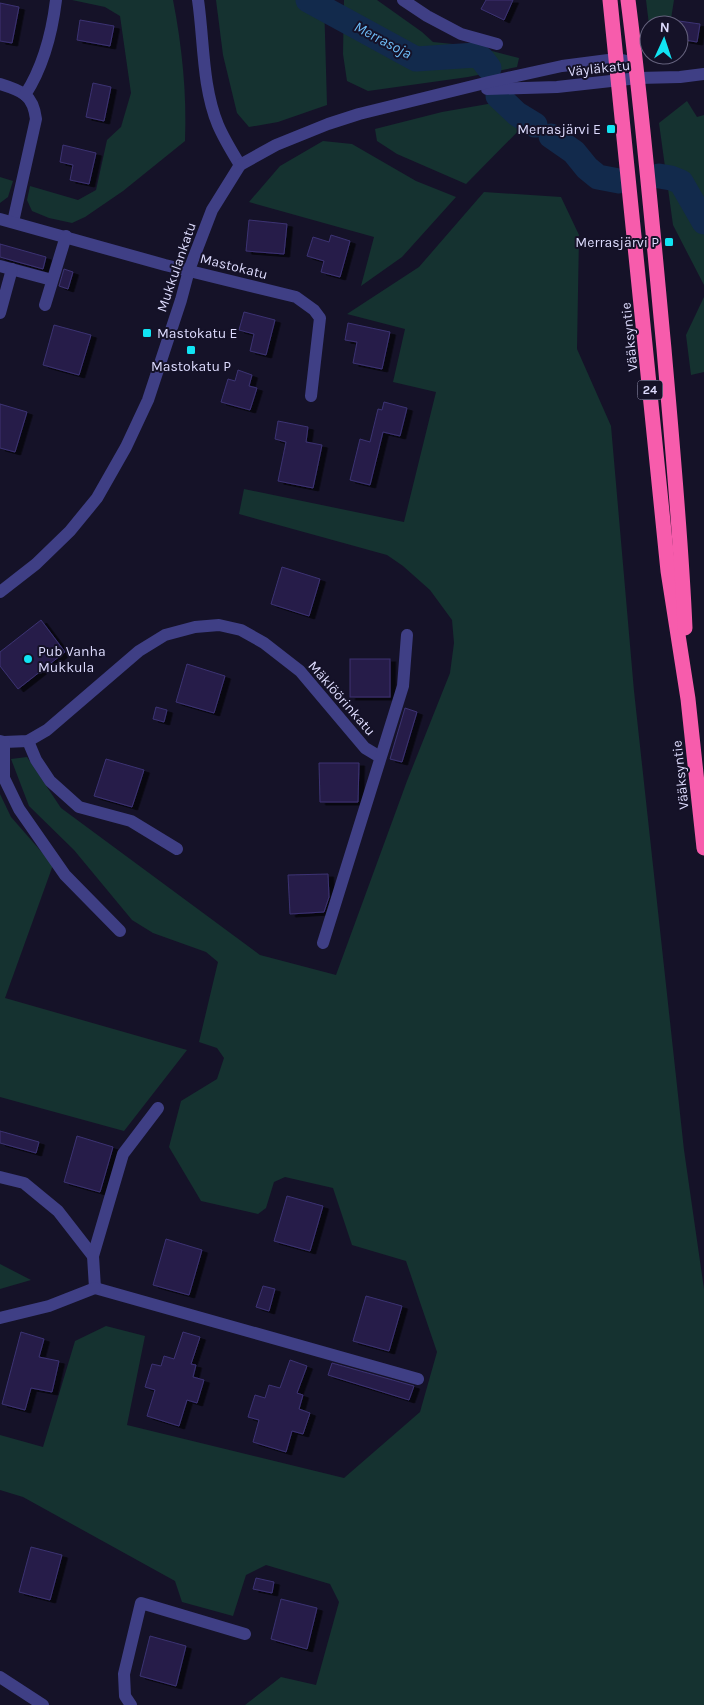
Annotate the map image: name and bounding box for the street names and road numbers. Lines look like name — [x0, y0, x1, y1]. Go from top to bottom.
street label: Väyläkatu — [567, 57, 631, 80]
street label: Mukkulankatu — [153, 220, 200, 314]
street label: Mastokatu — [198, 250, 270, 283]
street label: Vääksyntie — [617, 302, 642, 372]
road number: 24 — [638, 380, 662, 400]
street label: Mäklöörinkatu — [304, 657, 379, 739]
street label: Vääksyntie — [668, 740, 693, 810]

